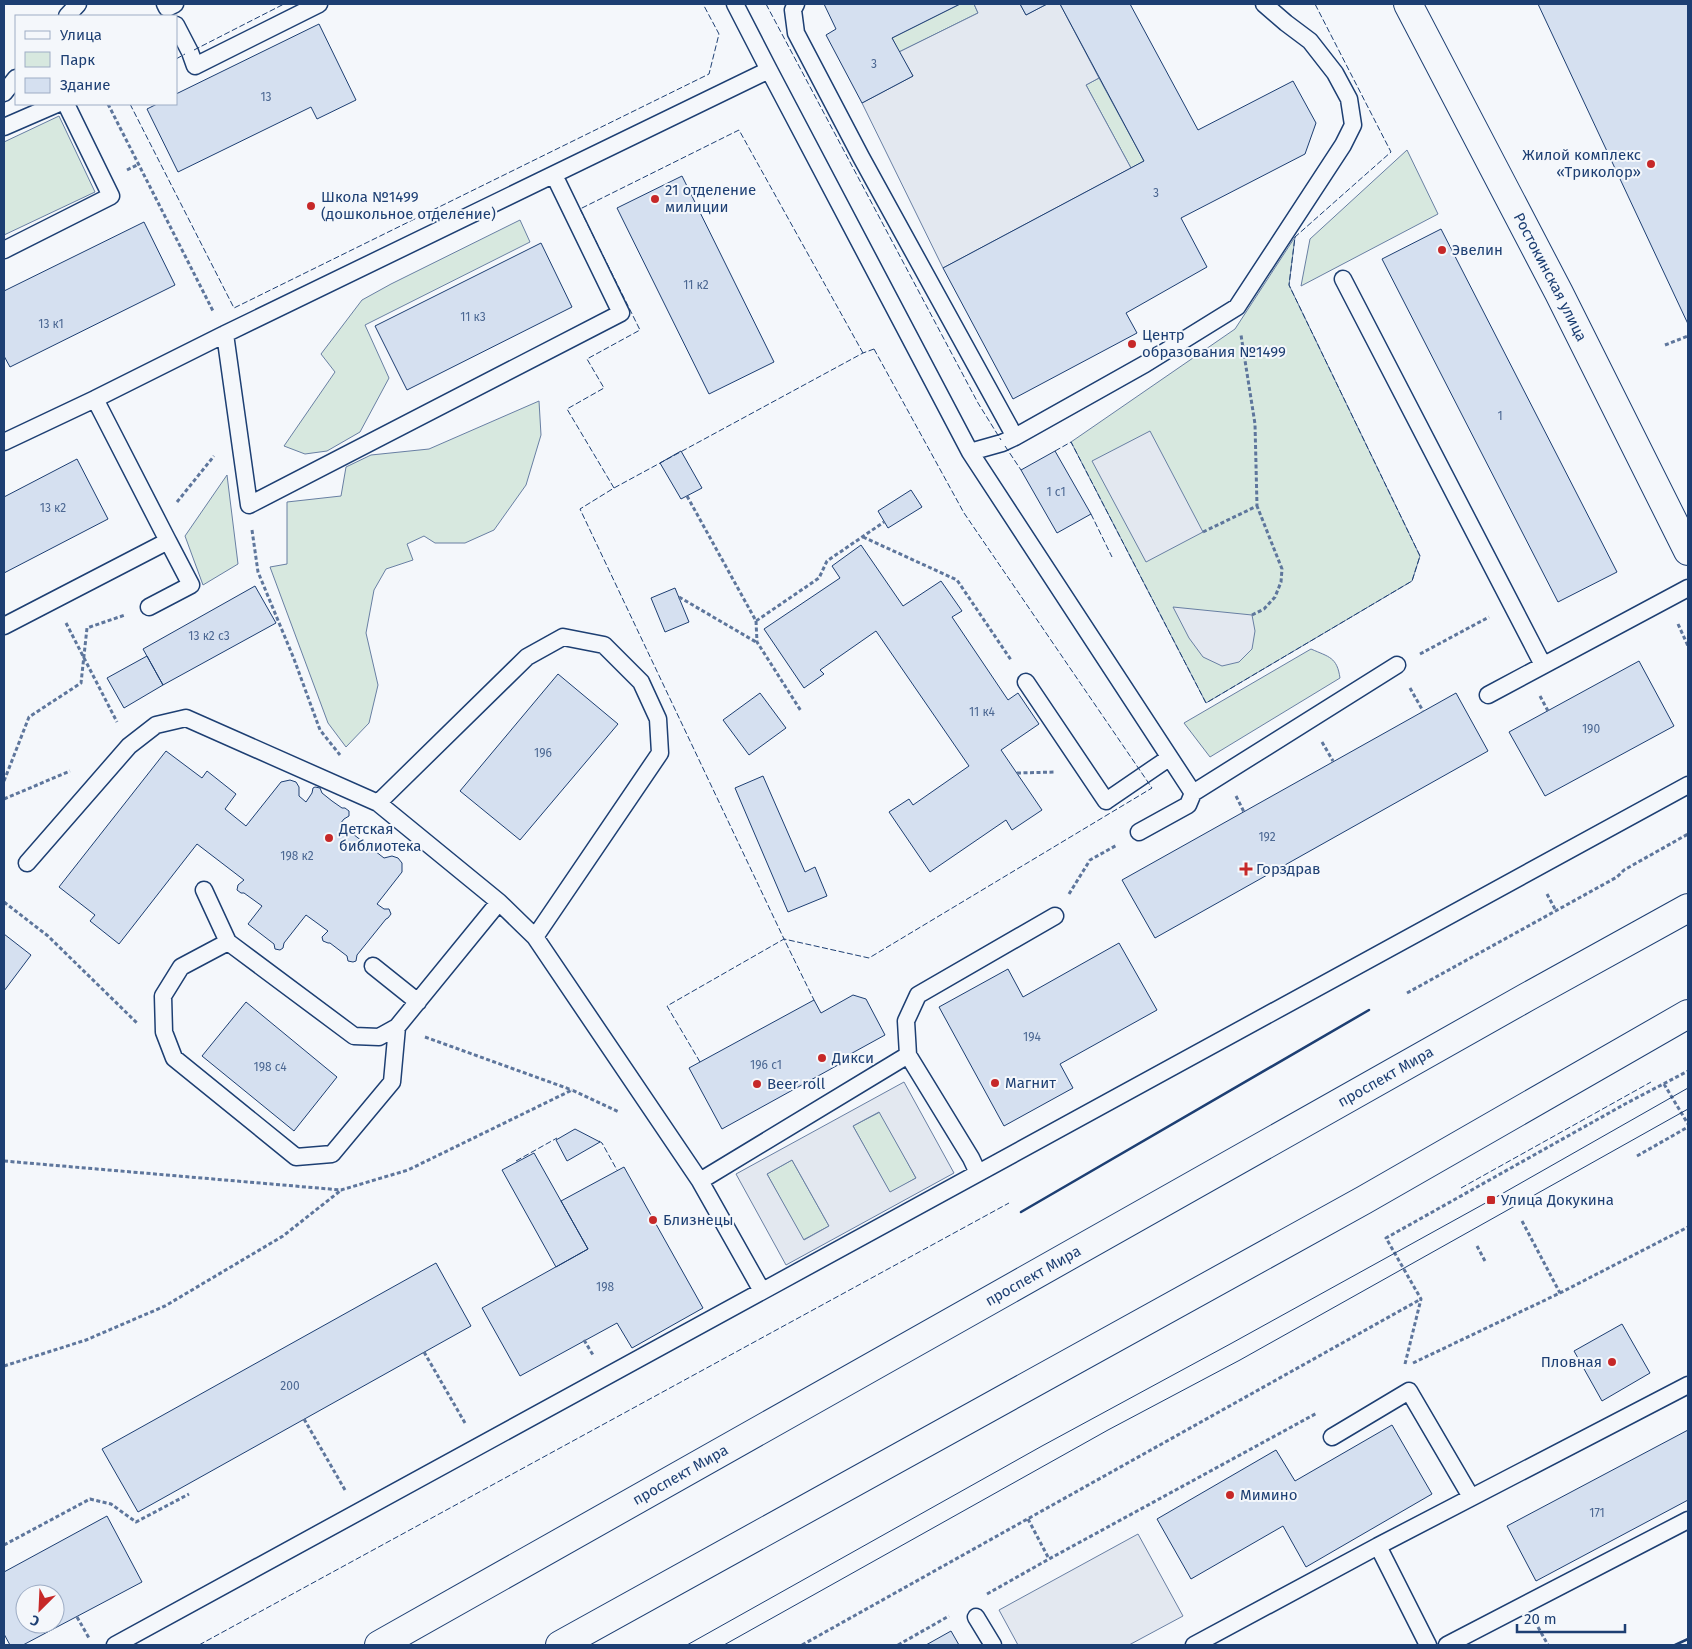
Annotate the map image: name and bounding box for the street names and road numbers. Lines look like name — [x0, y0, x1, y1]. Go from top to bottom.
street label: Ростокинская улица — [1510, 210, 1591, 344]
street label: проспект Мира — [1335, 1043, 1437, 1111]
street label: проспект Мира — [982, 1242, 1084, 1310]
street label: проспект Мира — [629, 1441, 731, 1509]

